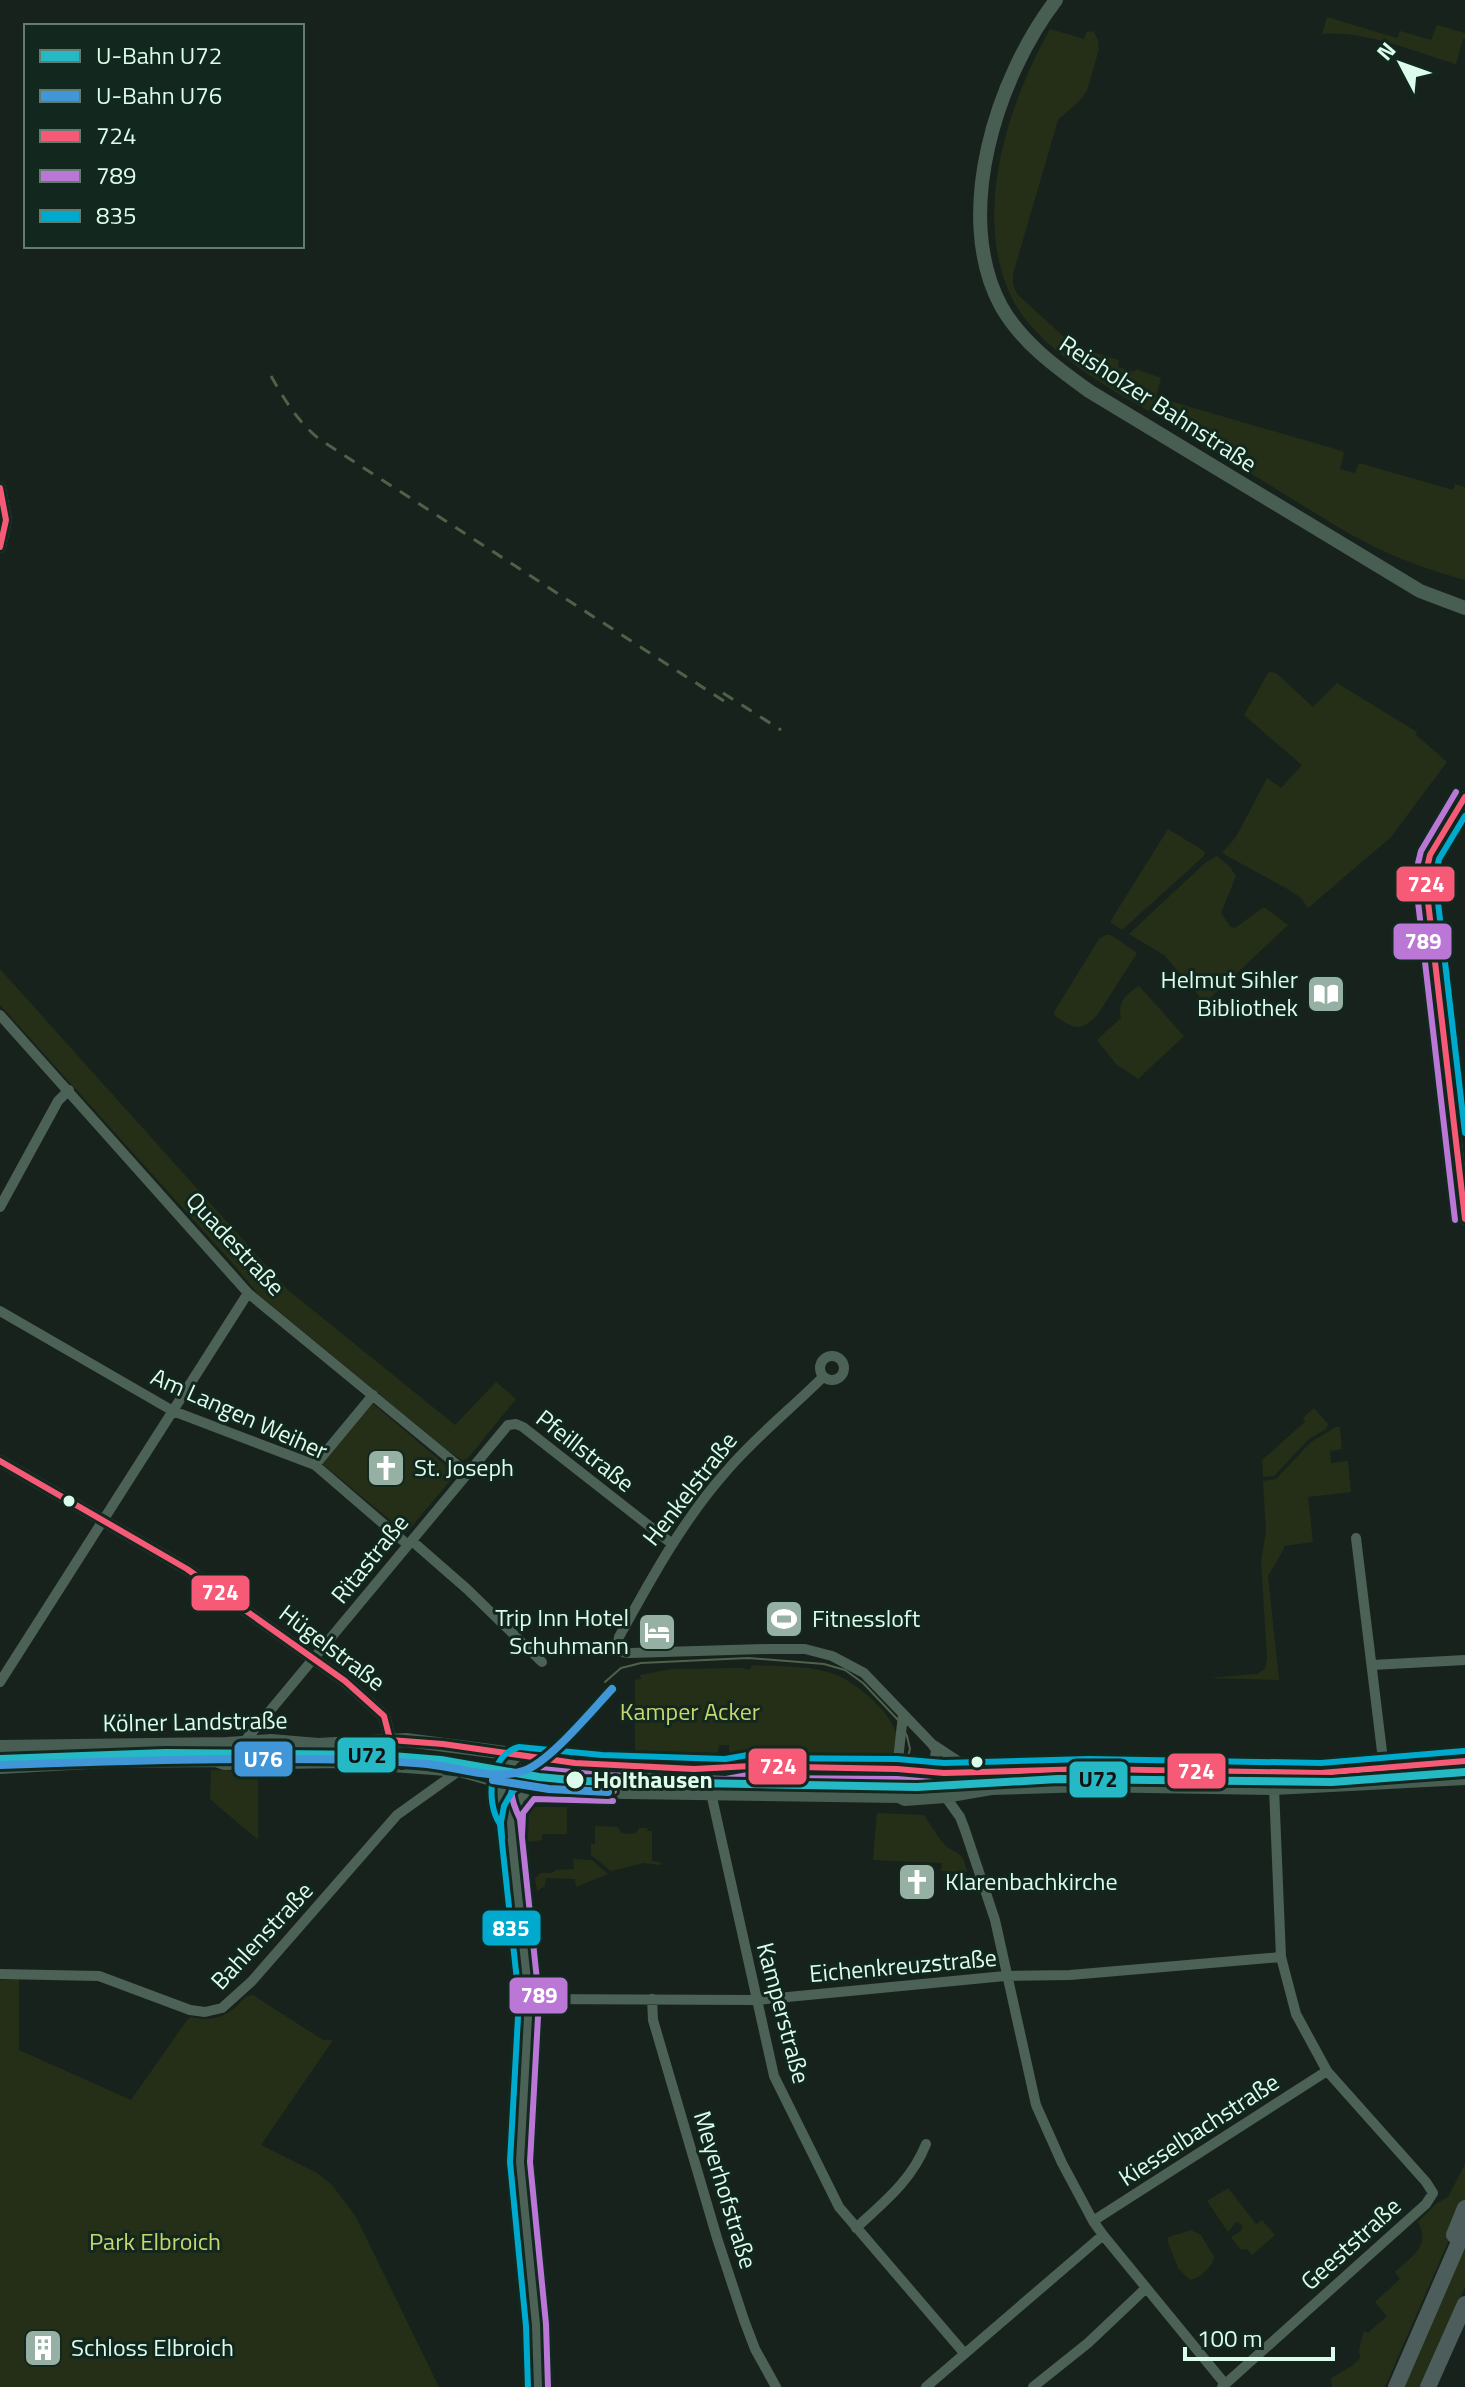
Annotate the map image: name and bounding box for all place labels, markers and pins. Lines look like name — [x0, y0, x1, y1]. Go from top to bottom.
place label: Helmut Sihler Bibliothek — [1161, 961, 1299, 1025]
library icon: Helmut Sihler Bibliothek — [1305, 973, 1347, 1015]
church icon: St. Joseph — [365, 1447, 407, 1489]
place label: St. Joseph — [414, 1449, 514, 1485]
unlabelled marker — [61, 1493, 77, 1509]
sports icon: Fitnessloft — [763, 1598, 805, 1640]
place label: Trip Inn Hotel Schuhmann — [495, 1599, 629, 1663]
place label: Fitnessloft — [812, 1600, 921, 1636]
hotel icon: Trip Inn Hotel Schuhmann — [636, 1611, 678, 1653]
unlabelled marker — [969, 1754, 985, 1770]
place label: Holthausen — [593, 1761, 713, 1797]
marker: Holthausen — [564, 1769, 586, 1791]
church icon: Klarenbachkirche — [896, 1861, 938, 1903]
place label: Klarenbachkirche — [945, 1863, 1118, 1899]
building icon: Schloss Elbroich — [22, 2327, 64, 2369]
place label: Schloss Elbroich — [71, 2329, 234, 2365]

